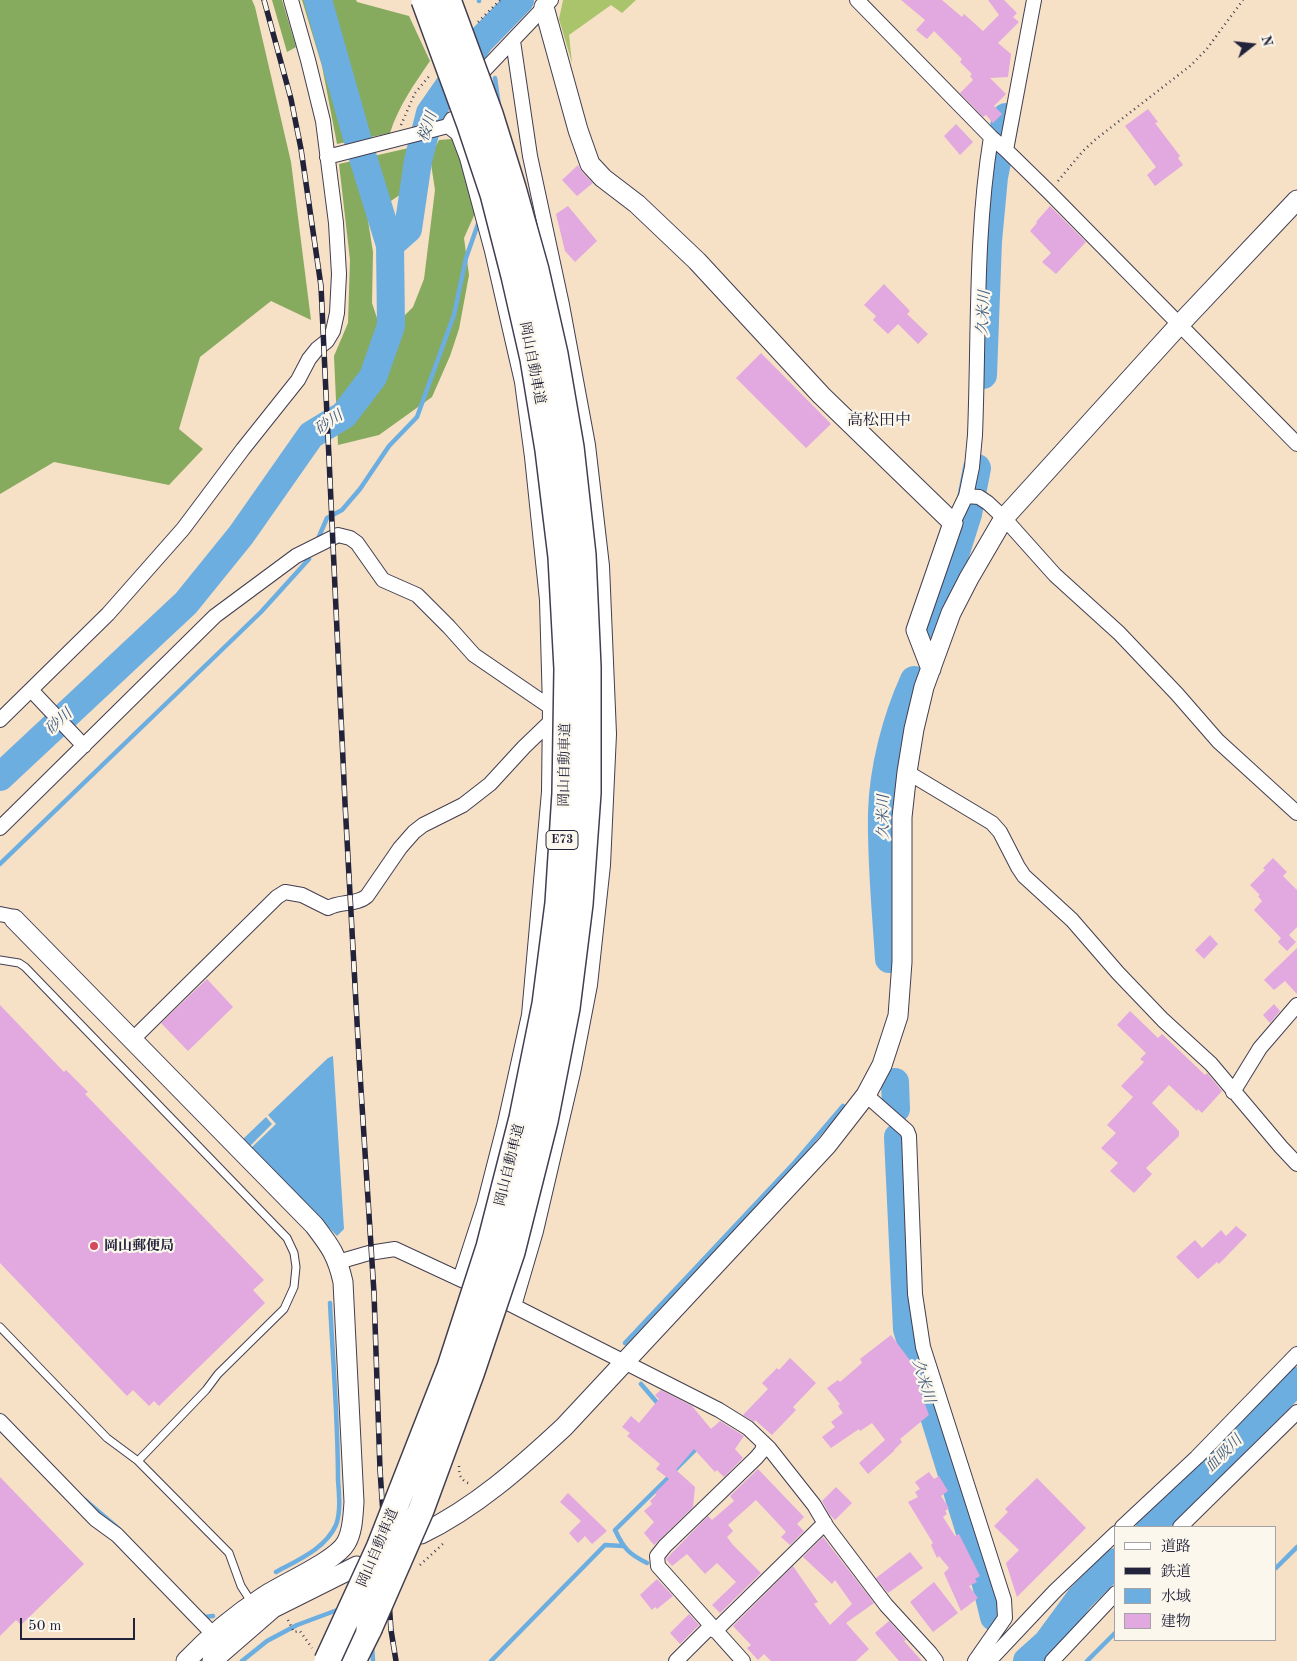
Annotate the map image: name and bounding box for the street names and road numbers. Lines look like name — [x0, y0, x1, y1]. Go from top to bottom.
street label: 岡山自動車道 — [516, 320, 548, 406]
street label: 岡山自動車道 — [556, 723, 574, 807]
road number: E73 — [546, 830, 578, 850]
street label: 岡山自動車道 — [492, 1122, 528, 1208]
street label: 岡山自動車道 — [354, 1506, 402, 1590]

